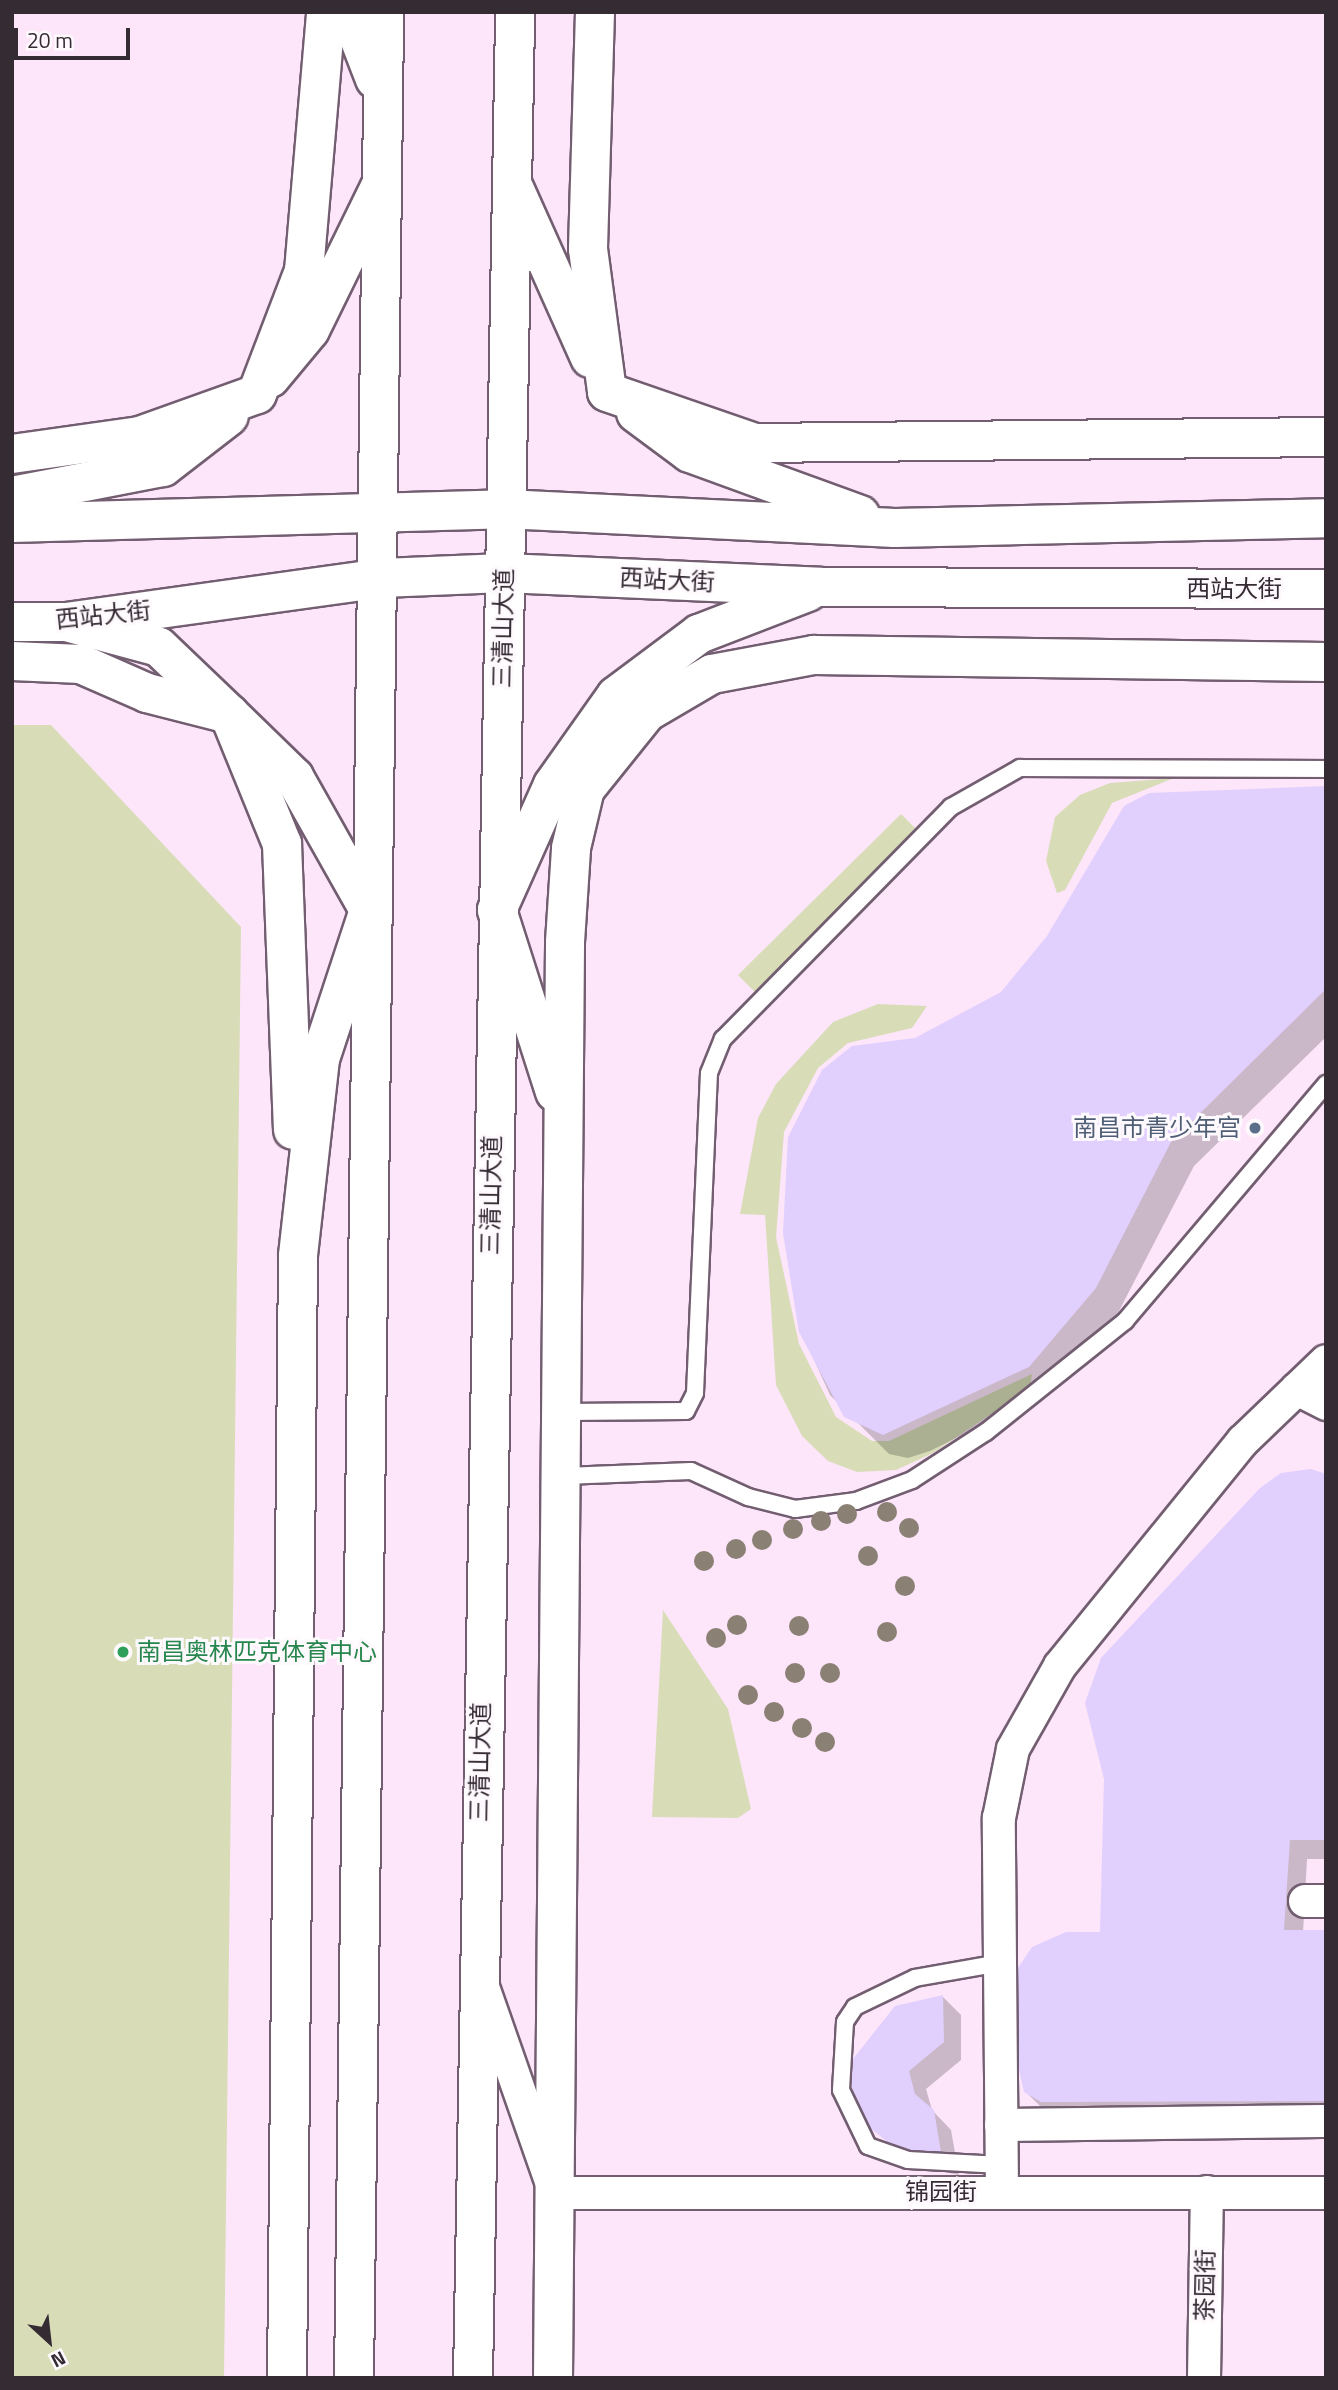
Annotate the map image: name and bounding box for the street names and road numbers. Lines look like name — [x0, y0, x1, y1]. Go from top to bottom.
street label: 西站大街 — [618, 563, 716, 597]
street label: 三清山大道 — [488, 568, 518, 688]
street label: 西站大街 — [1186, 575, 1282, 603]
street label: 西站大街 — [54, 596, 152, 634]
street label: 三清山大道 — [476, 1135, 506, 1255]
street label: 三清山大道 — [465, 1702, 495, 1822]
street label: 锦园街 — [905, 2178, 977, 2206]
street label: 茶园街 — [1190, 2249, 1220, 2321]

